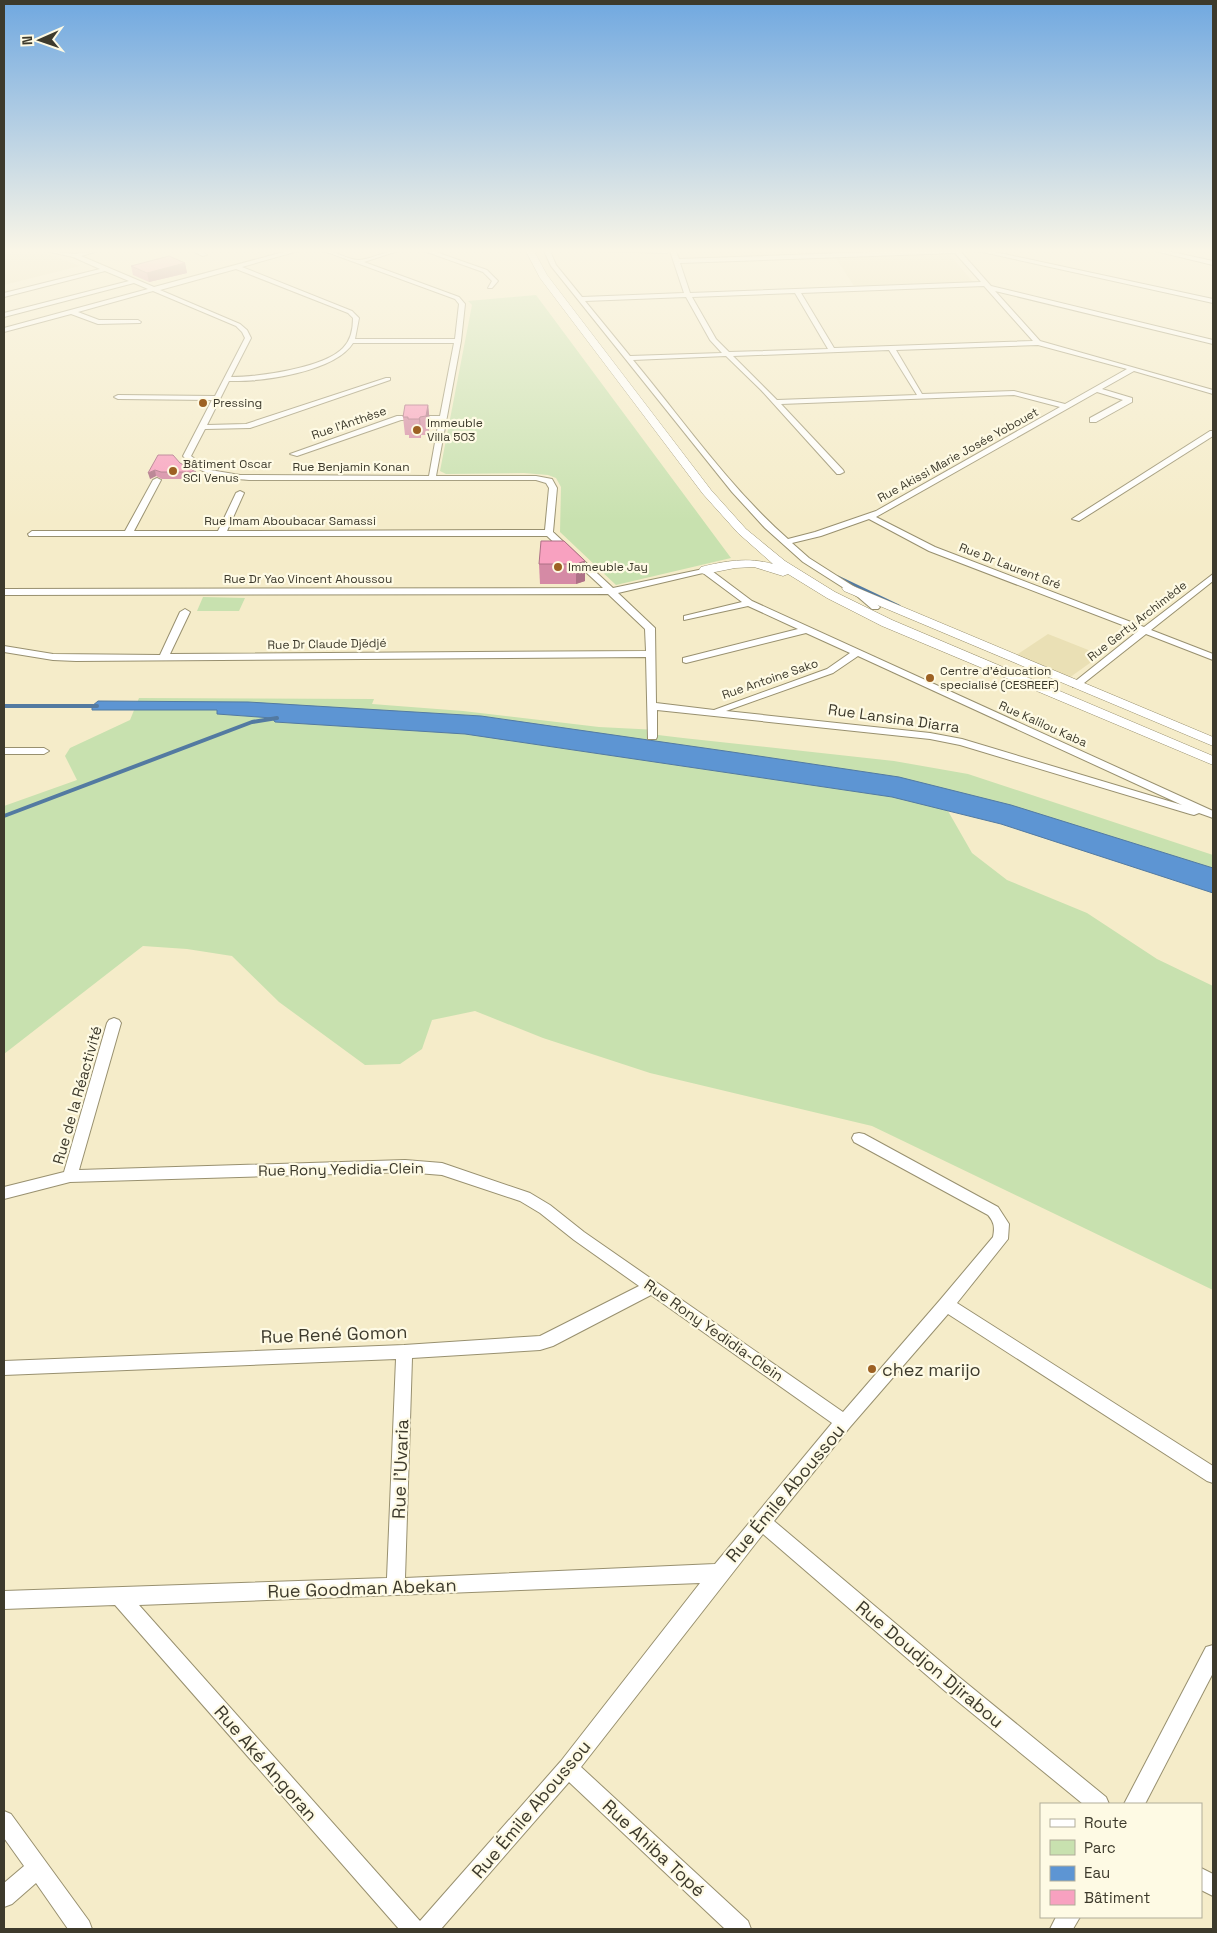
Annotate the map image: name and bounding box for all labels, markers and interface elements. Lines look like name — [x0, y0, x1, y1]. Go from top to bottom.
north arrow — [15, 15, 65, 65]
text: N — [18, 35, 36, 45]
place label: Pressing — [213, 395, 262, 411]
marker: Pressing — [197, 397, 209, 409]
street label: Rue l'Anthèse — [309, 403, 389, 443]
street label: Rue Akissi Marie Josée Yobouet — [875, 404, 1041, 506]
place label: Immeuble Villa 503 — [427, 415, 483, 445]
marker: Immeuble Villa 503 — [411, 424, 423, 436]
place label: Bâtiment Oscar SCI Venus — [183, 456, 273, 486]
street label: Rue Benjamin Konan — [292, 459, 410, 475]
marker: Bâtiment Oscar SCI Venus — [167, 465, 179, 477]
street label: Rue Imam Aboubacar Samassi — [204, 513, 376, 529]
street label: Rue Dr Laurent Gré — [957, 539, 1063, 593]
place label: Immeuble Jay — [568, 559, 648, 575]
marker: Immeuble Jay — [552, 561, 564, 573]
street label: Rue Dr Yao Vincent Ahoussou — [224, 571, 392, 587]
street label: Rue Gerty Archimède — [1084, 577, 1190, 665]
street label: Rue Dr Claude Djédjé — [267, 635, 387, 653]
street label: Rue Antoine Sako — [720, 655, 820, 703]
place label: Centre d'éducation specialisé (CESREEF) — [940, 663, 1059, 693]
marker: Centre d'éducation specialisé (CESREEF) — [924, 672, 936, 684]
street label: Rue Kalilou Kaba — [996, 697, 1090, 751]
street label: Rue Lansina Diarra — [827, 699, 961, 737]
street label: Rue de la Réactivité — [48, 1023, 106, 1166]
street label: Rue Rony Yedidia-Clein — [258, 1158, 424, 1180]
street label: Rue Rony Yedidia-Clein — [641, 1275, 787, 1385]
street label: Rue René Gomon — [260, 1320, 408, 1348]
place label: chez marijo — [882, 1358, 981, 1381]
marker: chez marijo — [866, 1363, 878, 1375]
street label: Rue l'Uvaria — [387, 1419, 413, 1519]
street label: Rue Émile Aboussou — [720, 1419, 850, 1567]
street label: Rue Goodman Abekan — [267, 1573, 457, 1603]
street label: Rue Doudjon Djirabou — [851, 1595, 1009, 1733]
street label: Rue Aké Angoran — [209, 1700, 323, 1826]
street label: Rue Émile Aboussou — [466, 1735, 596, 1883]
street label: Rue Ahiba Topé — [598, 1794, 710, 1902]
legend — [1040, 1803, 1202, 1918]
text: Route — [1084, 1813, 1128, 1832]
text: Parc — [1084, 1838, 1116, 1857]
text: Eau — [1084, 1863, 1110, 1882]
text: Bâtiment — [1084, 1888, 1150, 1907]

